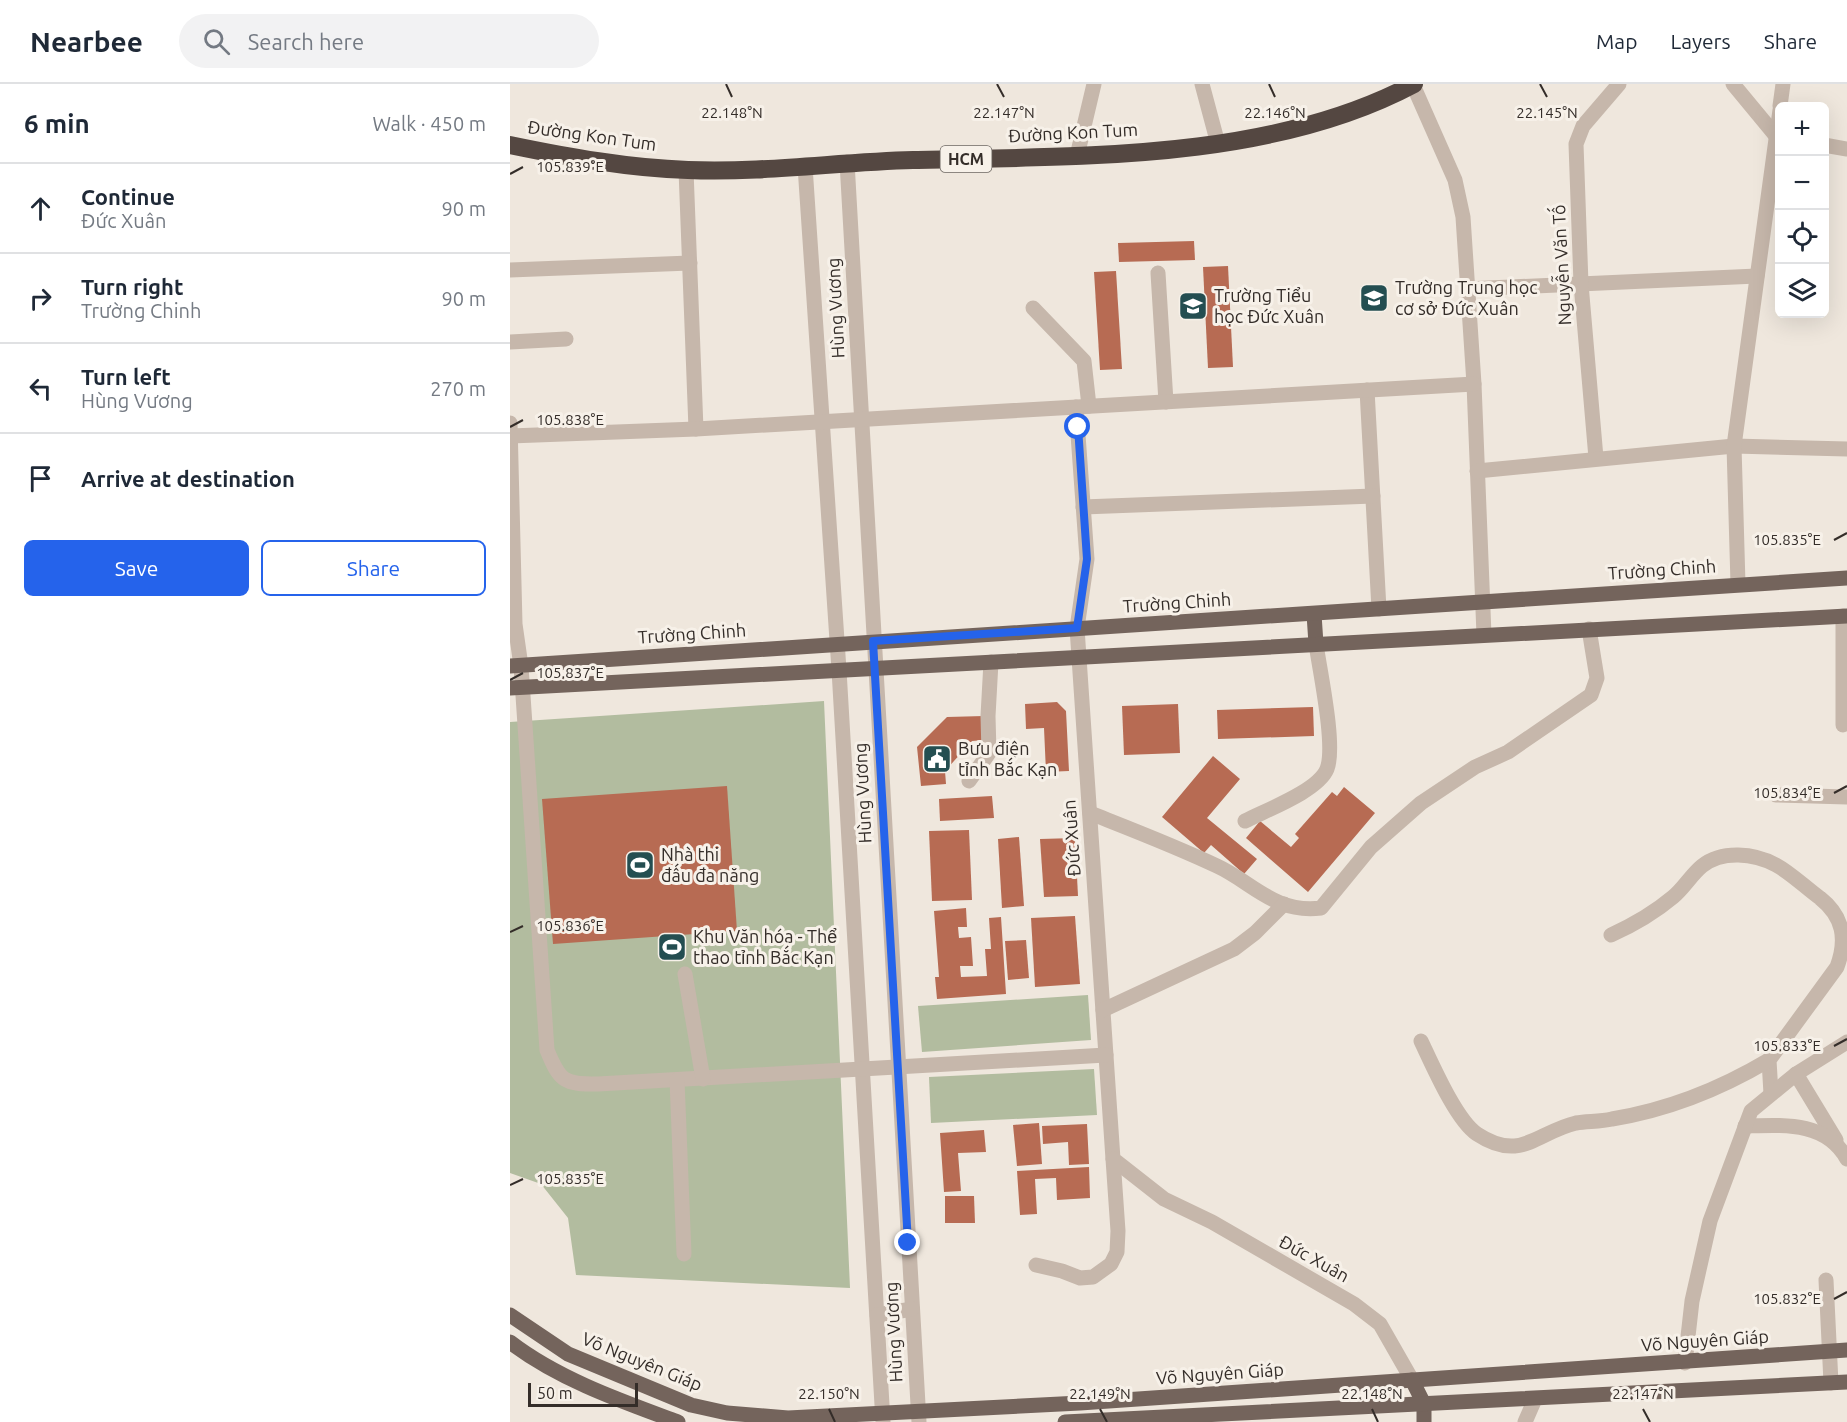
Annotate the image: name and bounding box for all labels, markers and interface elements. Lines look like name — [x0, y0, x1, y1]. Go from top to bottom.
search box — [179, 14, 599, 68]
icon: search — [200, 25, 233, 58]
text: Nearbee — [30, 26, 143, 57]
text: Search here — [248, 29, 364, 54]
text: Map — [1596, 29, 1637, 53]
text: Layers — [1670, 29, 1731, 53]
text: Share — [1764, 29, 1817, 53]
map controls — [1775, 102, 1829, 318]
button: + — [1775, 102, 1829, 156]
text: 22.148°N — [701, 104, 763, 121]
text: 22.147°N — [973, 104, 1035, 121]
text: 22.146°N — [1244, 104, 1306, 121]
text: 22.145°N — [1516, 104, 1578, 121]
text: 6 min — [24, 109, 90, 138]
text: Walk · 450 m — [373, 112, 486, 135]
street label: Đường Kon Tum — [526, 116, 658, 154]
street label: Đường Kon Tum — [1008, 119, 1138, 145]
road number: HCM — [940, 146, 992, 172]
button: − — [1775, 156, 1829, 210]
text: 105.839°E — [536, 158, 604, 175]
text: Continue — [81, 184, 175, 209]
icon: ahead — [24, 192, 57, 225]
text: 90 m — [442, 197, 486, 220]
street label: Nguyễn Văn Tố — [1545, 204, 1574, 326]
text: Đức Xuân — [81, 209, 166, 232]
button: locate — [1775, 210, 1829, 264]
street label: Hùng Vương — [822, 257, 848, 359]
button: layers — [1775, 264, 1829, 318]
text: Turn right — [81, 274, 183, 299]
place label: Trường Trung học cơ sở Đức Xuân — [1395, 277, 1538, 318]
icon: right — [24, 282, 57, 315]
school or university icon: Trường Trung học cơ sở Đức Xuân — [1358, 282, 1390, 314]
place label: Trường Tiểu học Đức Xuân — [1214, 285, 1324, 326]
text: 90 m — [442, 287, 486, 310]
school or university icon: Trường Tiểu học Đức Xuân — [1177, 290, 1209, 322]
text: Trường Chinh — [81, 299, 201, 322]
text: Turn left — [81, 364, 171, 389]
icon: left — [24, 372, 57, 405]
text: 270 m — [430, 377, 486, 400]
text: Hùng Vương — [81, 389, 193, 412]
text: 105.838°E — [536, 411, 604, 428]
route start — [1064, 413, 1090, 439]
icon: arrive — [24, 462, 57, 495]
text: Arrive at destination — [81, 466, 295, 491]
text: 105.835°E — [1753, 531, 1821, 548]
button: Save — [24, 540, 249, 596]
button: Share — [261, 540, 486, 596]
street label: Trường Chinh — [1607, 555, 1717, 583]
street label: Trường Chinh — [1122, 588, 1232, 616]
street label: Trường Chinh — [637, 619, 747, 647]
text: 105.837°E — [536, 664, 604, 681]
place label: Bưu điện tỉnh Bắc Kạn — [958, 738, 1057, 779]
street label: Hùng Vương — [849, 742, 875, 844]
public building icon: Bưu điện tỉnh Bắc Kạn — [921, 743, 953, 775]
text: 105.834°E — [1753, 784, 1821, 801]
street label: Đức Xuân — [1058, 799, 1084, 877]
place label: Nhà thi đấu đa năng — [661, 844, 759, 885]
sports icon: Nhà thi đấu đa năng — [624, 849, 656, 881]
text: 105.836°E — [536, 917, 604, 934]
place label: Khu Văn hóa - Thể thao tỉnh Bắc Kạn — [693, 926, 837, 967]
sports icon: Khu Văn hóa - Thể thao tỉnh Bắc Kạn — [656, 931, 688, 963]
text: 105.833°E — [1753, 1037, 1821, 1054]
text: 105.835°E — [536, 1170, 604, 1187]
route end — [894, 1229, 920, 1255]
street label: Đức Xuân — [1276, 1231, 1353, 1286]
street label: Hùng Vương — [880, 1281, 906, 1383]
text: 105.832°E — [1753, 1290, 1821, 1307]
street label: Võ Nguyên Giáp — [1640, 1326, 1769, 1354]
street label: Võ Nguyên Giáp — [579, 1328, 705, 1394]
street label: Võ Nguyên Giáp — [1155, 1359, 1284, 1387]
scale bar — [528, 1380, 638, 1408]
text: 50 m — [537, 1384, 573, 1402]
text: 22.150°N — [798, 1385, 860, 1402]
text: 22.149°N — [1069, 1385, 1131, 1402]
text: 22.148°N — [1341, 1385, 1403, 1402]
text: 22.147°N — [1612, 1385, 1674, 1402]

